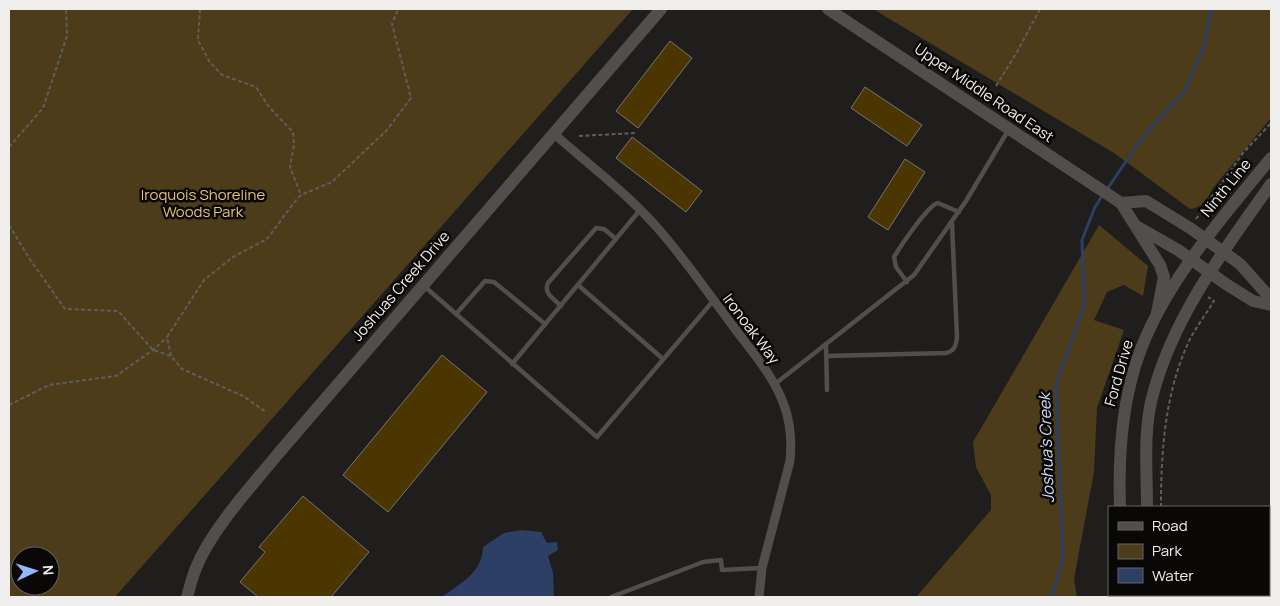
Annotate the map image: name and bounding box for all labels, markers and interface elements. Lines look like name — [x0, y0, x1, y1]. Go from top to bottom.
street label: Upper Middle Road East — [910, 38, 1058, 147]
street label: Ninth Line — [1196, 154, 1256, 221]
park label: Iroquois Shoreline Woods Park — [141, 184, 265, 222]
street label: Joshuas Creek Drive — [347, 226, 455, 345]
street label: Ironoak Way — [718, 289, 785, 368]
street label: Ford Drive — [1099, 337, 1138, 409]
water label: Joshua's Creek — [1033, 391, 1059, 503]
legend — [1108, 506, 1270, 596]
text: Road — [1152, 515, 1188, 536]
text: Park — [1152, 540, 1182, 561]
north arrow — [10, 546, 60, 596]
text: N — [39, 564, 58, 576]
text: Water — [1152, 565, 1194, 586]

